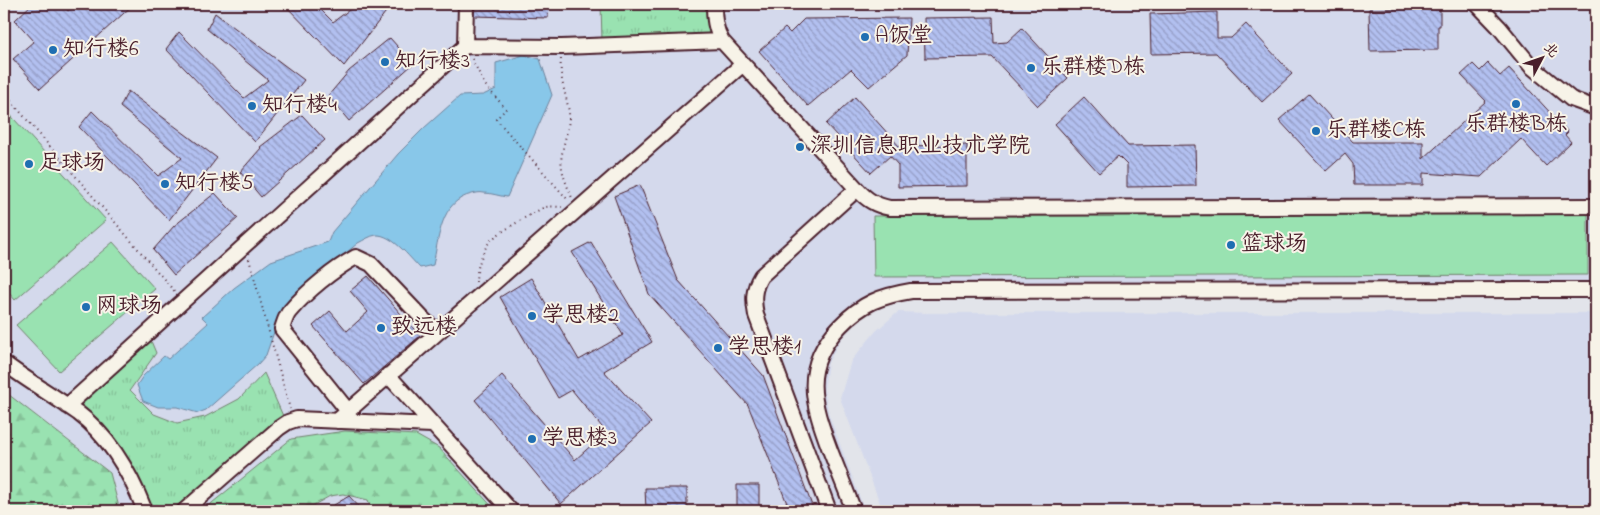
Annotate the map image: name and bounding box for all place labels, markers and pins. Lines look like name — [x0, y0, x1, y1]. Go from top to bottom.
place label: A饭堂 — [875, 21, 933, 53]
marker: A饭堂 — [859, 31, 871, 43]
place label: 知行楼6 — [63, 34, 139, 66]
marker: 知行楼6 — [47, 44, 59, 56]
place label: 知行楼3 — [395, 46, 470, 78]
place label: 乐群楼D栋 — [1041, 52, 1145, 84]
marker: 知行楼3 — [379, 56, 391, 68]
marker: 乐群楼D栋 — [1025, 62, 1037, 74]
place label: 知行楼4 — [262, 90, 337, 122]
marker: 乐群楼B栋 — [1510, 98, 1522, 110]
marker: 知行楼4 — [246, 100, 258, 112]
place label: 乐群楼B栋 — [1465, 109, 1567, 141]
place label: 乐群楼C栋 — [1326, 115, 1426, 147]
marker: 乐群楼C栋 — [1310, 125, 1322, 137]
place label: 深圳信息职业技术学院 — [810, 131, 1030, 163]
marker: 深圳信息职业技术学院 — [794, 141, 806, 153]
place label: 足球场 — [39, 148, 105, 180]
marker: 足球场 — [23, 158, 35, 170]
place label: 知行楼5 — [175, 168, 254, 200]
marker: 知行楼5 — [159, 178, 171, 190]
place label: 篮球场 — [1241, 229, 1307, 261]
marker: 篮球场 — [1225, 239, 1237, 251]
place label: 网球场 — [96, 291, 162, 323]
place label: 学思楼2 — [542, 300, 619, 332]
marker: 网球场 — [80, 301, 92, 313]
marker: 学思楼2 — [526, 310, 538, 322]
place label: 致远楼 — [391, 312, 457, 344]
marker: 致远楼 — [375, 322, 387, 334]
place label: 学思楼1 — [728, 332, 801, 364]
marker: 学思楼1 — [712, 342, 724, 354]
place label: 学思楼3 — [542, 423, 617, 455]
marker: 学思楼3 — [526, 433, 538, 445]

